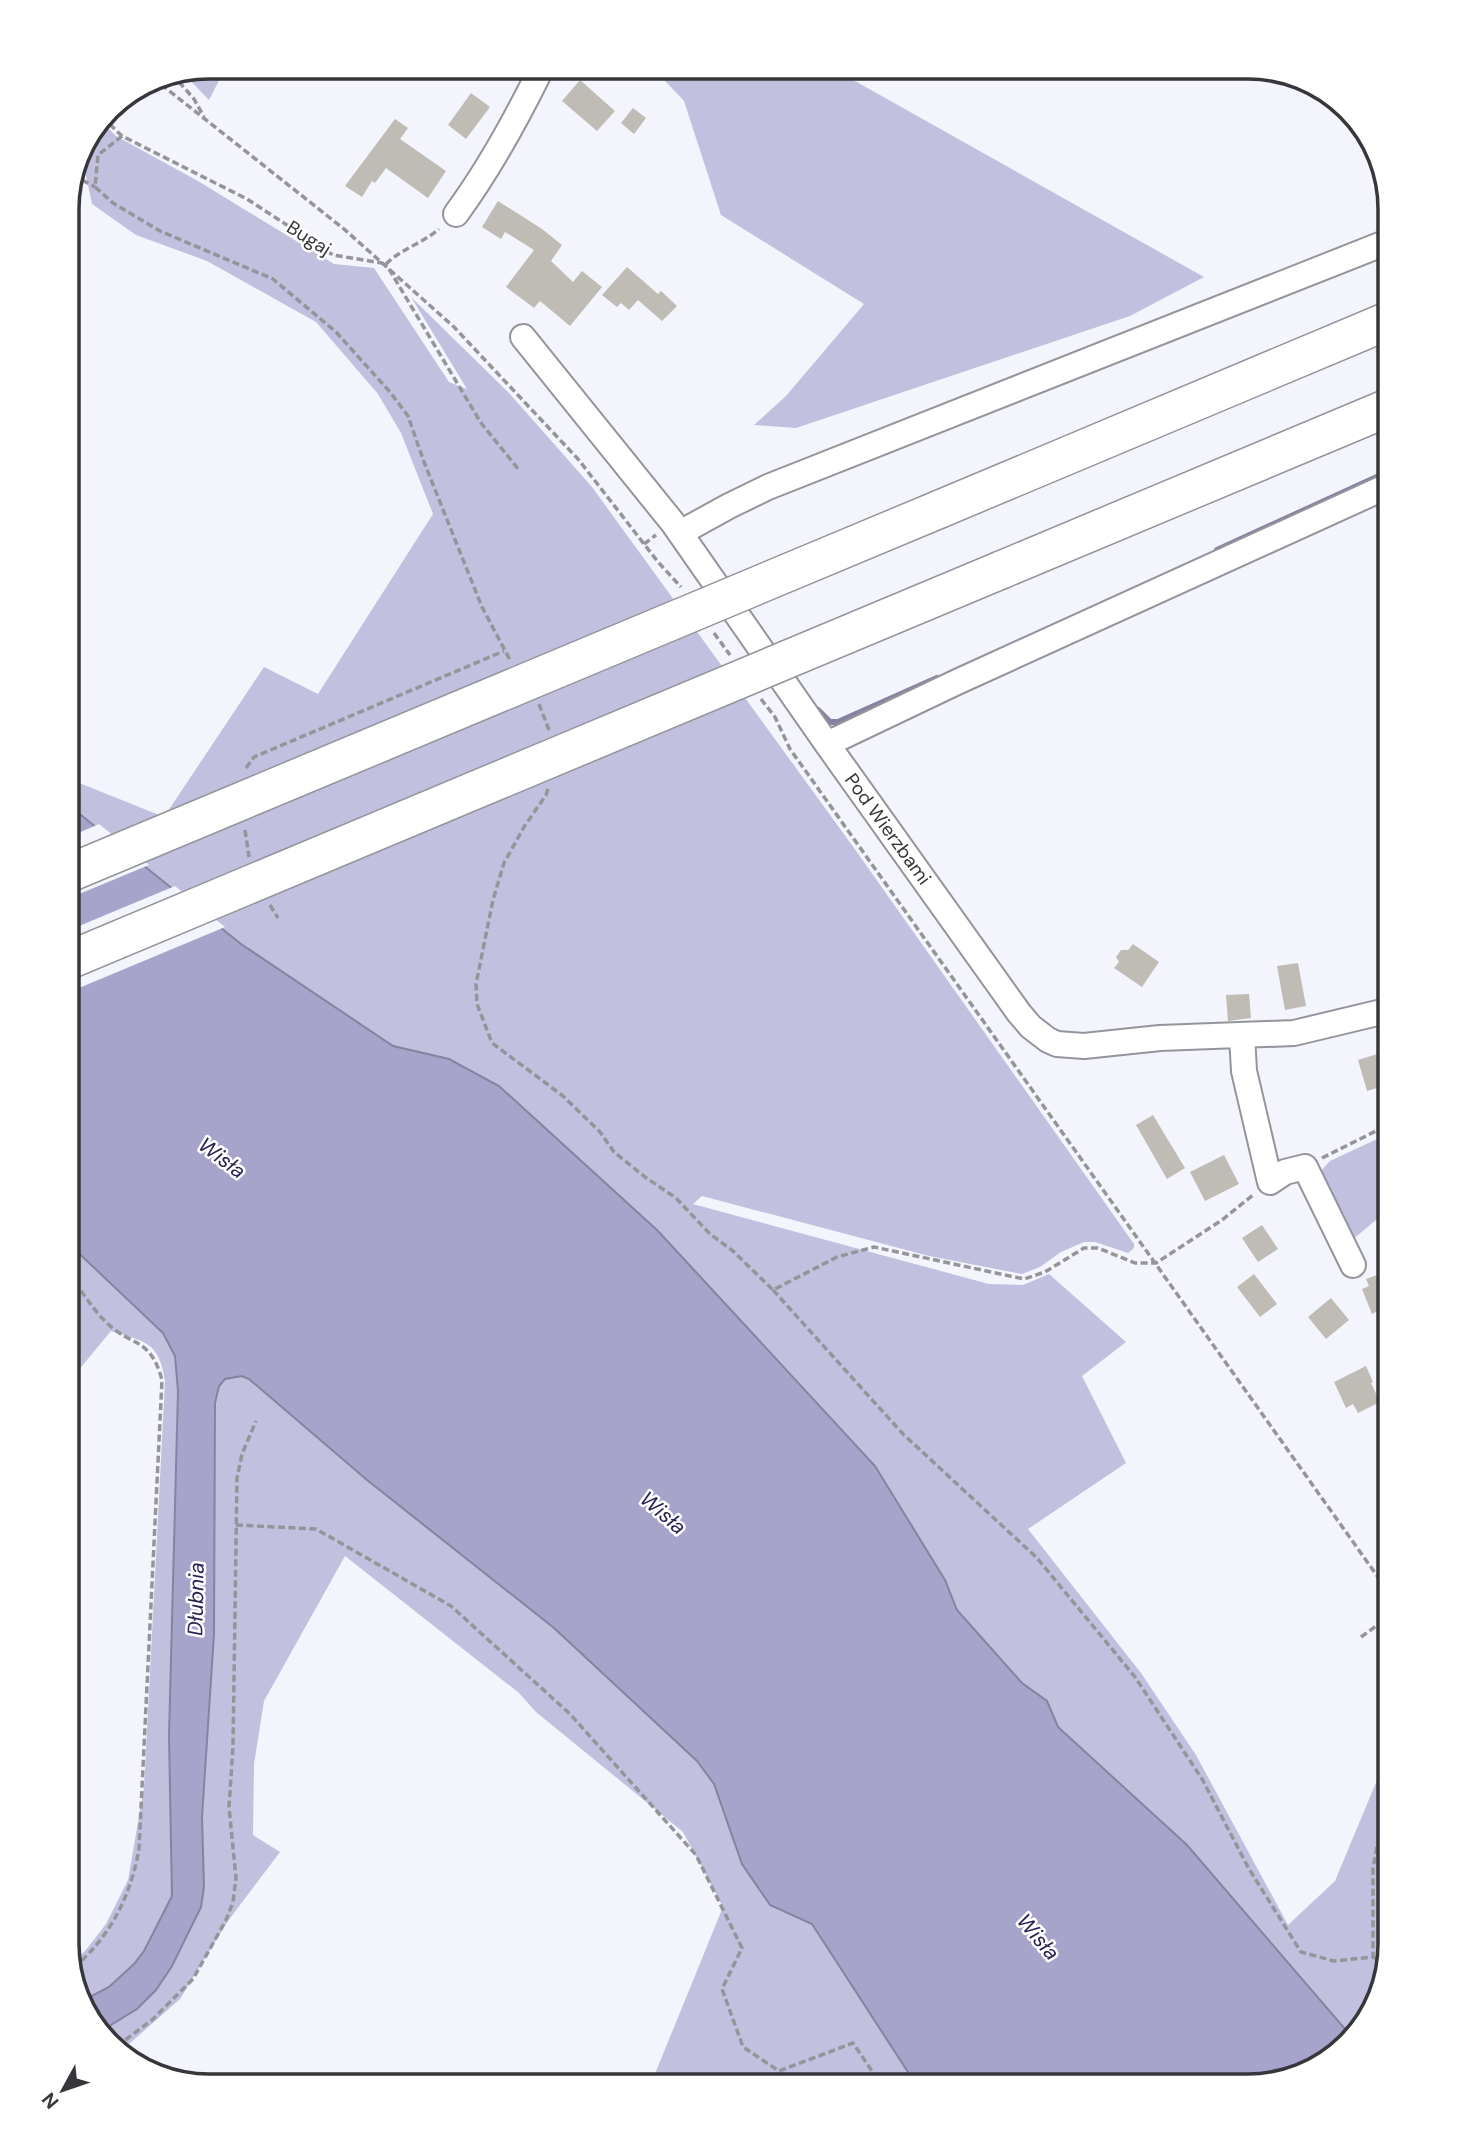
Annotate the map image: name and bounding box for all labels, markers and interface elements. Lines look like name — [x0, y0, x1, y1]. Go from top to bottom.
street label: Bugaj — [282, 215, 336, 261]
street label: Pod Wierzbami — [839, 768, 937, 890]
water label: Wisła — [192, 1131, 252, 1185]
water label: Wisła — [634, 1485, 692, 1541]
water label: Dłubnia — [181, 1562, 211, 1636]
water label: Wisła — [1010, 1908, 1066, 1966]
north arrow — [28, 2055, 98, 2125]
text: N — [36, 2087, 64, 2114]

